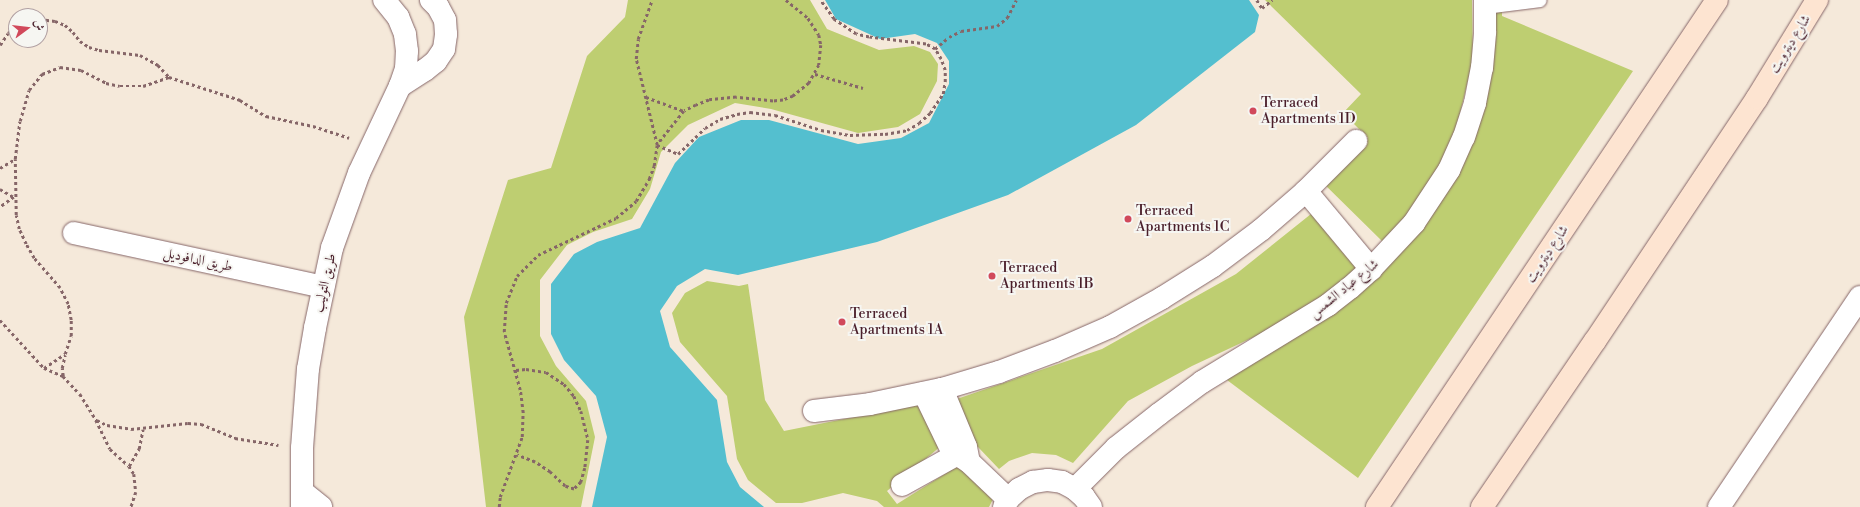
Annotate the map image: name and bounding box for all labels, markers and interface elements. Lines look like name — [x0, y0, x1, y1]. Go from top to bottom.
north arrow — [8, 8, 48, 48]
street label: شارع ديترويت — [1766, 12, 1814, 76]
text: ش — [30, 18, 47, 32]
place label: Terraced Apartments 1D — [1261, 95, 1356, 128]
marker: Terraced Apartments 1D — [1248, 106, 1258, 116]
place label: Terraced Apartments 1C — [1136, 203, 1229, 236]
marker: Terraced Apartments 1C — [1123, 214, 1133, 224]
street label: شارع ديترويت — [1522, 222, 1572, 286]
street label: طريق الدافوديل — [162, 244, 234, 276]
street label: طريق التوليب — [310, 252, 340, 314]
street label: شارع عباد الشمس — [1306, 256, 1382, 322]
place label: Terraced Apartments 1B — [1000, 260, 1094, 292]
marker: Terraced Apartments 1B — [987, 271, 997, 281]
place label: Terraced Apartments 1A — [850, 306, 943, 338]
marker: Terraced Apartments 1A — [837, 317, 847, 327]

